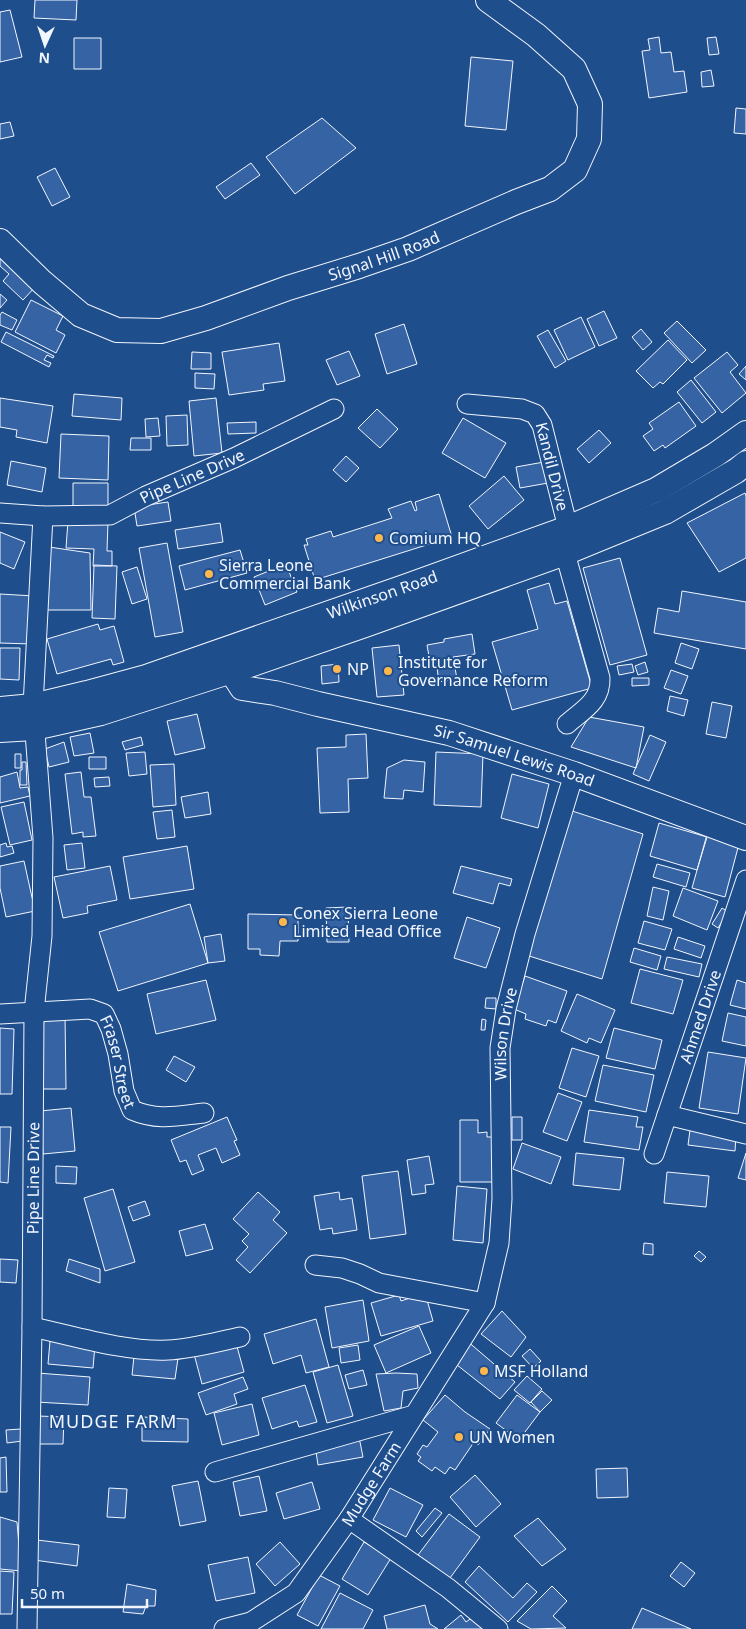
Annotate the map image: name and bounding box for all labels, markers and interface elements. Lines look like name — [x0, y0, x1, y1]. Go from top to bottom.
north arrow — [20, 20, 70, 70]
text: N — [38, 49, 50, 68]
street label: Signal Hill Road — [325, 226, 443, 286]
street label: Kandil Drive — [531, 420, 574, 513]
street label: Pipe Line Drive — [136, 444, 248, 508]
place label: Comium HQ — [389, 527, 481, 549]
marker: Comium HQ — [373, 532, 385, 544]
place label: Sierra Leone Commercial Bank — [219, 554, 351, 594]
street label: Wilkinson Road — [324, 565, 440, 624]
marker: Sierra Leone Commercial Bank — [203, 568, 215, 580]
place label: Institute for Governance Reform — [398, 651, 548, 691]
place label: NP — [347, 658, 369, 680]
marker: NP — [331, 663, 343, 675]
marker: Institute for Governance Reform — [382, 665, 394, 677]
street label: Sir Samuel Lewis Road — [432, 719, 598, 792]
place label: Conex Sierra Leone Limited Head Office — [293, 902, 442, 942]
marker: Conex Sierra Leone Limited Head Office — [277, 916, 289, 928]
street label: Ahmed Drive — [674, 967, 726, 1066]
street label: Wilson Drive — [489, 985, 522, 1081]
street label: Fraser Street — [95, 1011, 141, 1112]
street label: Pipe Line Drive — [22, 1122, 44, 1234]
place label: MSF Holland — [494, 1360, 588, 1382]
marker: MSF Holland — [478, 1365, 490, 1377]
district label: MUDGE FARM — [49, 1409, 177, 1433]
place label: UN Women — [469, 1426, 555, 1448]
marker: UN Women — [453, 1431, 465, 1443]
street label: Mudge Farm — [336, 1437, 406, 1530]
scale bar — [22, 1576, 148, 1608]
text: 50 m — [30, 1583, 65, 1603]

